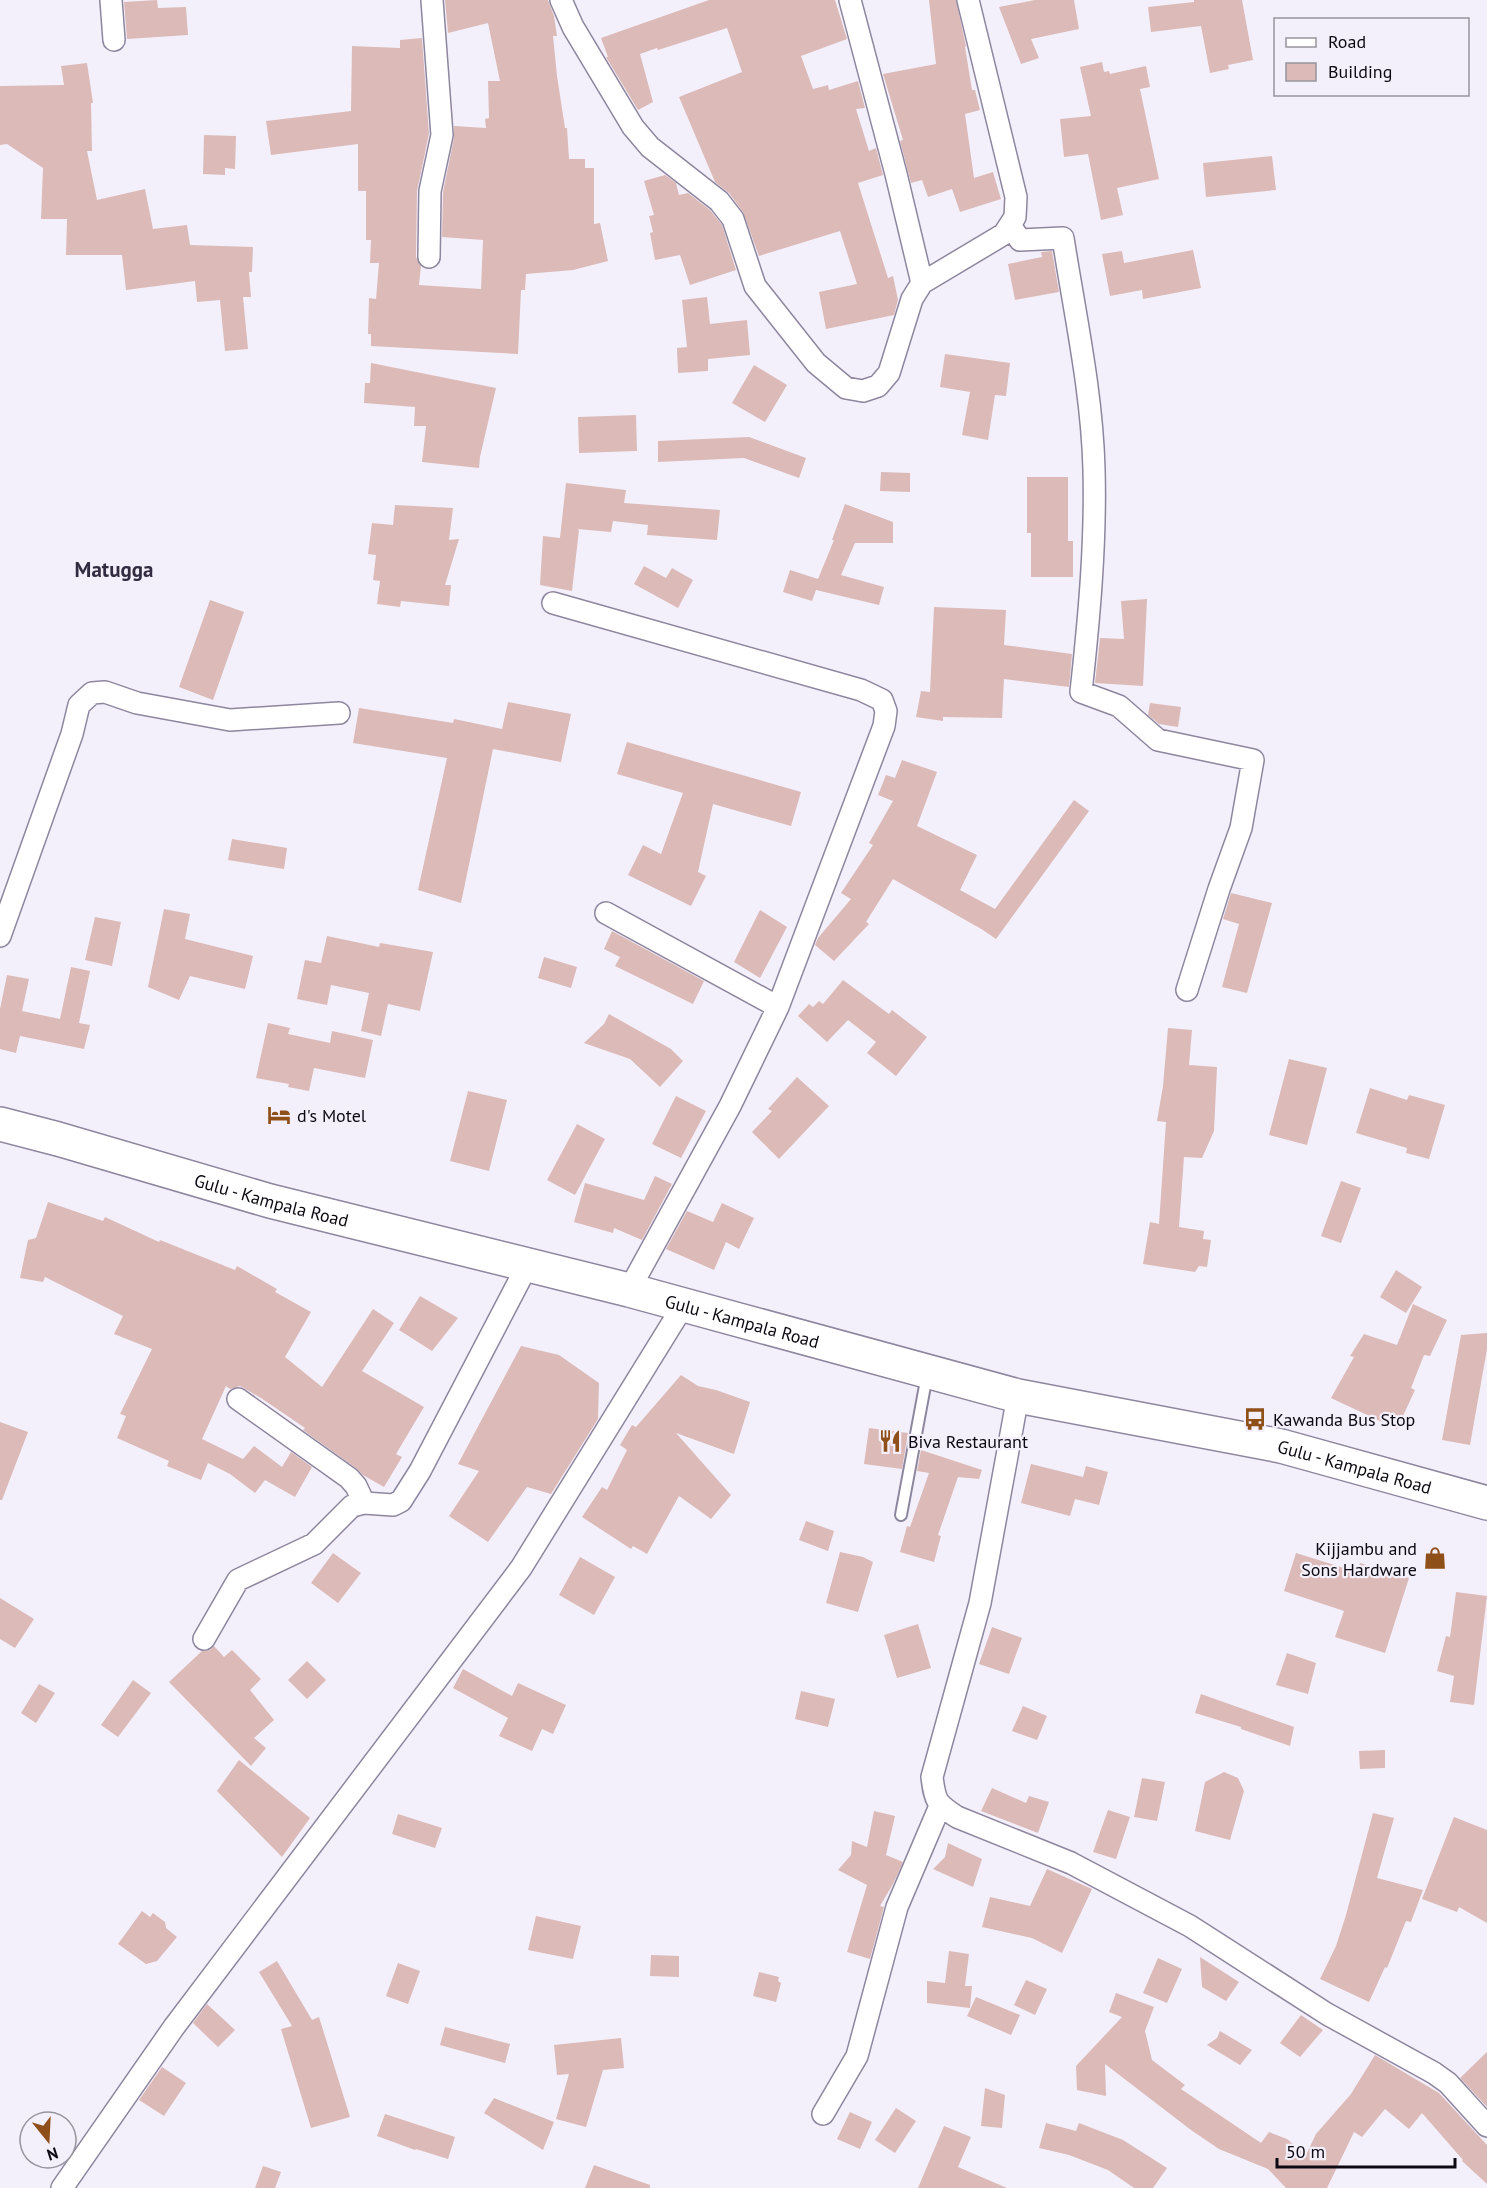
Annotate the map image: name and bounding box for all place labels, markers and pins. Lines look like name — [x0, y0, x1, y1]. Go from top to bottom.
hotel icon: d's Motel — [266, 1102, 292, 1128]
place label: d's Motel — [297, 1104, 367, 1127]
bus stop icon: Kawanda Bus Stop — [1242, 1406, 1268, 1432]
place label: Kawanda Bus Stop — [1273, 1408, 1415, 1431]
restaurant icon: Biva Restaurant — [877, 1428, 903, 1454]
place label: Biva Restaurant — [908, 1430, 1028, 1453]
place label: Kijjambu and Sons Hardware — [1301, 1537, 1417, 1581]
shop icon: Kijjambu and Sons Hardware — [1422, 1545, 1448, 1571]

